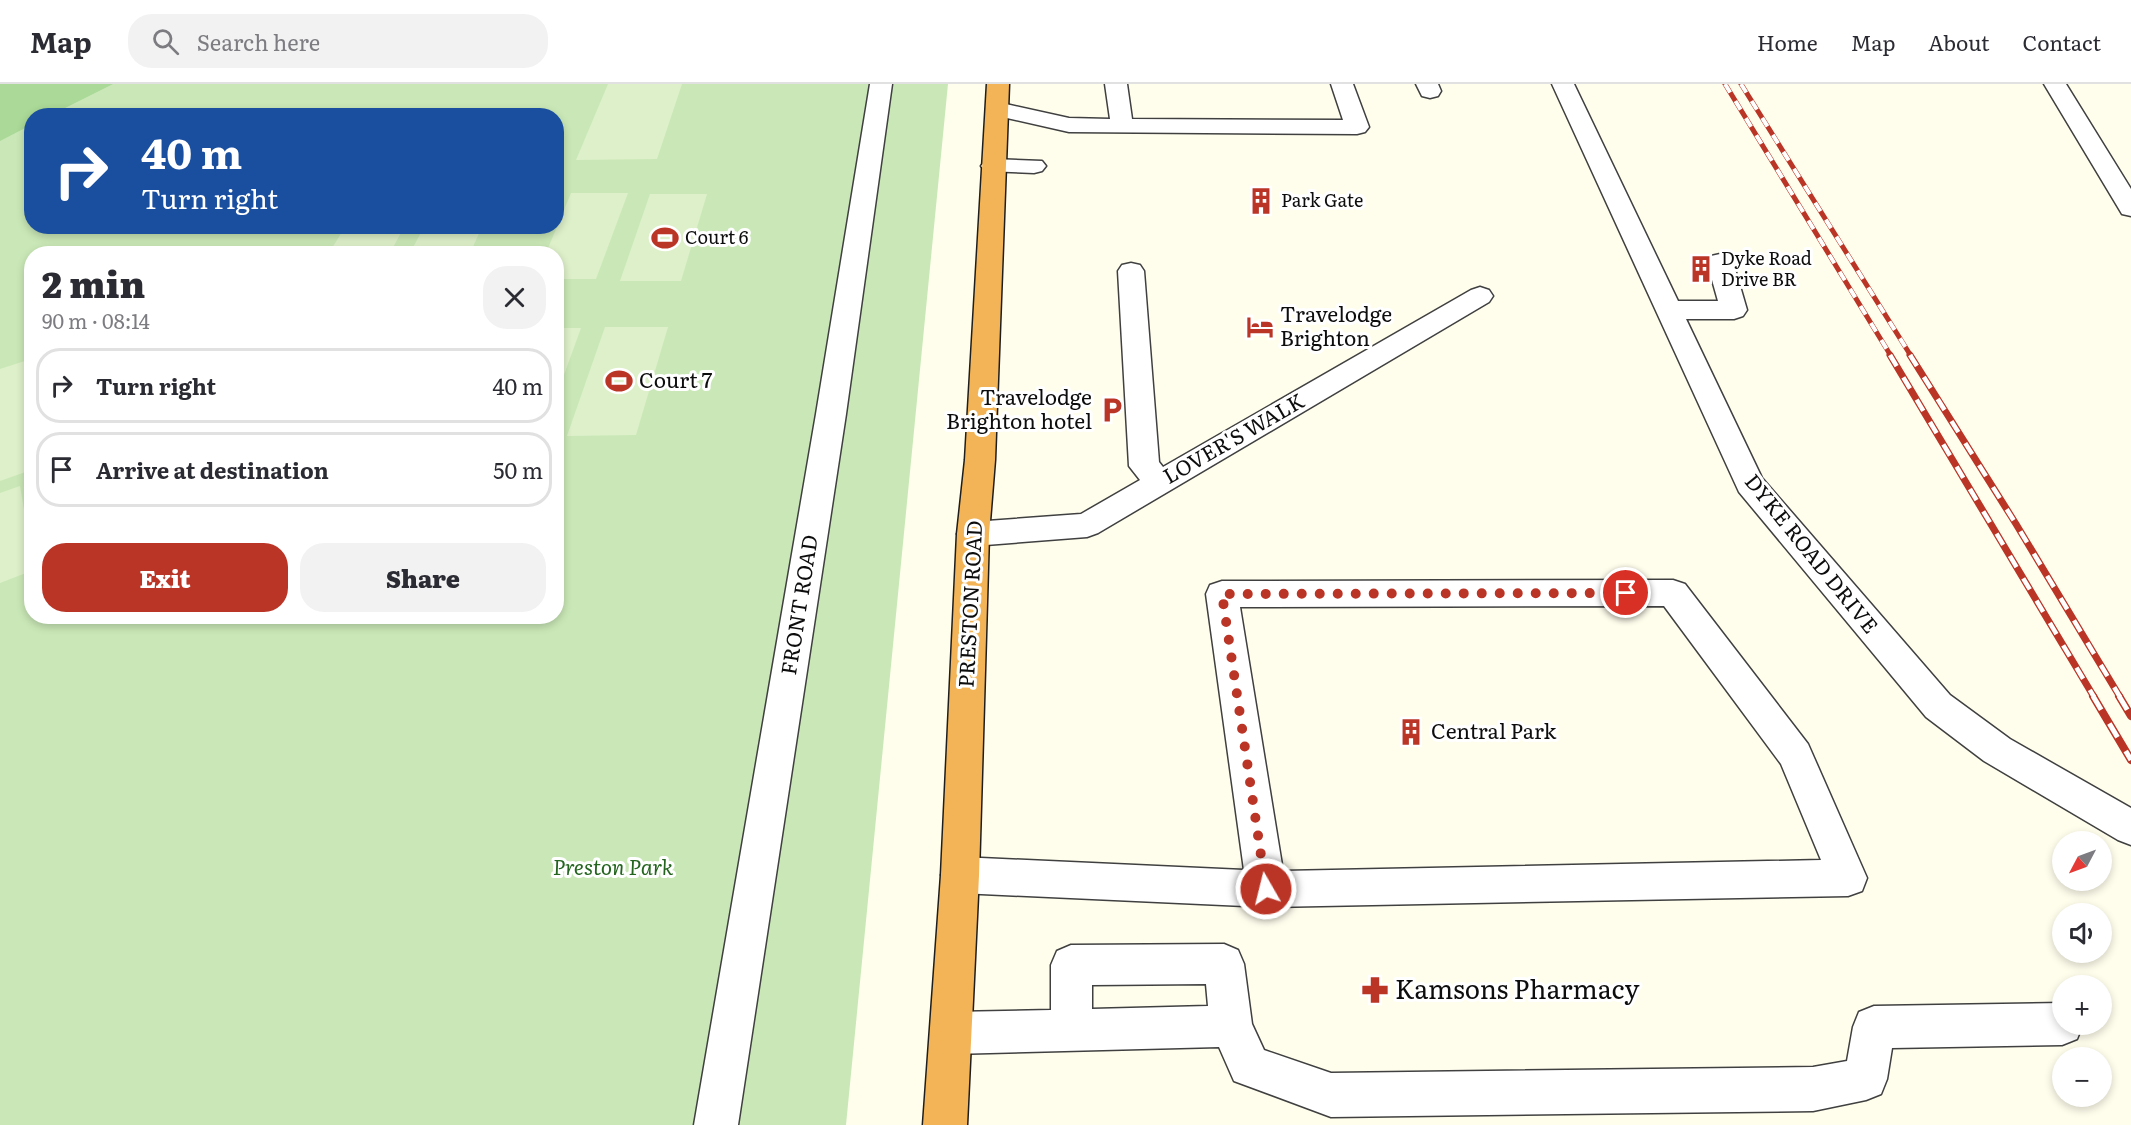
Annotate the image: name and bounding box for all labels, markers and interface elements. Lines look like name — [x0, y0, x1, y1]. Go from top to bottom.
search box — [128, 14, 548, 68]
text: Map — [30, 20, 92, 62]
icon: search — [149, 25, 182, 58]
text: Search here — [197, 25, 320, 58]
text: Home — [1757, 26, 1818, 57]
text: Map — [1851, 26, 1895, 57]
text: About — [1928, 26, 1990, 57]
text: Contact — [2023, 26, 2101, 57]
text: 40 m — [141, 120, 242, 182]
icon: right — [42, 132, 120, 210]
text: Turn right — [141, 177, 278, 217]
building icon: Park Gate — [1246, 186, 1276, 216]
place label: Park Gate — [1281, 186, 1363, 213]
sports icon: Court 6 — [650, 223, 680, 253]
place label: Court 6 — [685, 223, 749, 250]
place label: Dyke Road Drive BR — [1721, 244, 1812, 292]
building icon: Dyke Road Drive BR — [1686, 254, 1716, 284]
text: 2 min — [42, 256, 145, 309]
button: close — [483, 266, 546, 329]
place label: Travelodge Brighton — [1280, 297, 1392, 352]
text: 90 m · 08:14 — [42, 305, 150, 335]
hotel icon: Travelodge Brighton — [1245, 312, 1275, 342]
place label: Court 7 — [639, 363, 713, 394]
sports icon: Court 7 — [604, 366, 634, 396]
icon: right — [45, 369, 78, 402]
text: Turn right — [96, 369, 216, 402]
text: 40 m — [492, 369, 543, 402]
place label: Travelodge Brighton hotel — [946, 380, 1092, 435]
street label: LOVER'S WALK — [1156, 384, 1309, 490]
parking icon: Travelodge Brighton hotel — [1097, 395, 1127, 425]
icon: arrive — [45, 453, 78, 486]
text: Arrive at destination — [96, 453, 329, 486]
text: 50 m — [493, 453, 543, 486]
street label: DYKE ROAD DRIVE — [1739, 466, 1887, 639]
street label: PRESTON ROAD — [949, 520, 988, 688]
street label: FRONT ROAD — [771, 532, 824, 677]
button: Exit — [42, 543, 288, 612]
button: Share — [300, 543, 546, 612]
pin — [1600, 567, 1651, 618]
icon: arrive — [1609, 576, 1642, 609]
place label: Central Park — [1431, 714, 1556, 745]
building icon: Central Park — [1396, 717, 1426, 747]
north arrow — [2052, 831, 2112, 891]
map controls — [2052, 831, 2112, 1107]
park label: Preston Park — [553, 850, 674, 881]
position arrow — [1234, 857, 1298, 921]
button: sound — [2052, 903, 2112, 963]
place label: Kamsons Pharmacy — [1395, 968, 1640, 1007]
pharmacy icon: Kamsons Pharmacy — [1360, 975, 1390, 1005]
button: + — [2052, 975, 2112, 1035]
button: − — [2052, 1047, 2112, 1107]

